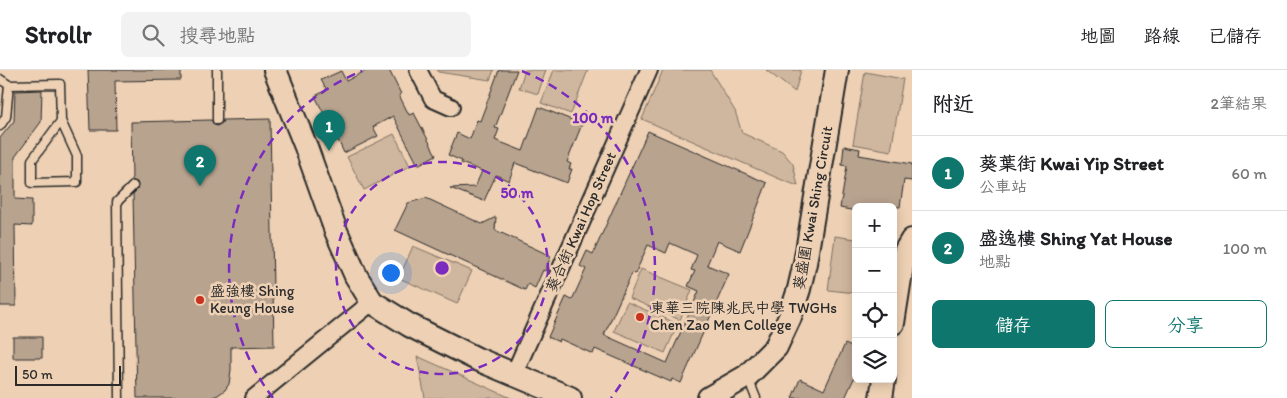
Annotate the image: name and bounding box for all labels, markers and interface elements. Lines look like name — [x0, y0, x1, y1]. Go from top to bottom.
search box — [121, 12, 471, 57]
text: Strollr — [25, 20, 91, 49]
icon: search — [139, 21, 167, 49]
text: 搜尋地點 — [179, 24, 256, 47]
text: 地圖 — [1080, 25, 1116, 47]
text: 路線 — [1144, 25, 1180, 47]
text: 已儲存 — [1208, 25, 1262, 47]
text: 附近 — [932, 91, 974, 116]
text: 2筆結果 — [1211, 94, 1267, 113]
text: 100 m — [572, 109, 614, 127]
pin: 1 — [313, 110, 345, 151]
street label: 葵盛圍 Kwai Shing Circuit — [790, 124, 836, 291]
pin: 2 — [184, 145, 216, 186]
street label: 葵合街 Kwai Hop Street — [542, 149, 620, 295]
text: 葵葉街 Kwai Yip Street — [979, 152, 1164, 175]
text: 1 — [944, 164, 952, 183]
text: 60 m — [1232, 164, 1267, 183]
text: 公車站 — [979, 177, 1027, 196]
text: 50 m — [500, 184, 534, 202]
map controls — [852, 203, 897, 383]
button: + — [852, 203, 897, 248]
text: 盛逸樓 Shing Yat House — [979, 227, 1173, 250]
text: 2 — [944, 239, 952, 258]
text: 100 m — [1223, 239, 1267, 258]
button: − — [852, 248, 897, 293]
text: 地點 — [979, 252, 1011, 271]
centre of rings — [433, 259, 451, 277]
your location — [378, 260, 404, 286]
place label: 盛強樓 Shing Keung House — [210, 282, 295, 317]
button: locate — [852, 293, 897, 338]
marker: 盛強樓 Shing Keung House — [194, 294, 206, 306]
place label: 東華三院陳兆民中學 TWGHs Chen Zao Men College — [650, 299, 837, 334]
button: 儲存 — [932, 300, 1095, 348]
button: 分享 — [1105, 300, 1267, 348]
marker: 東華三院陳兆民中學 TWGHs Chen Zao Men College — [634, 311, 646, 323]
button: layers — [852, 338, 897, 383]
scale bar — [15, 363, 121, 386]
text: 50 m — [22, 366, 53, 383]

